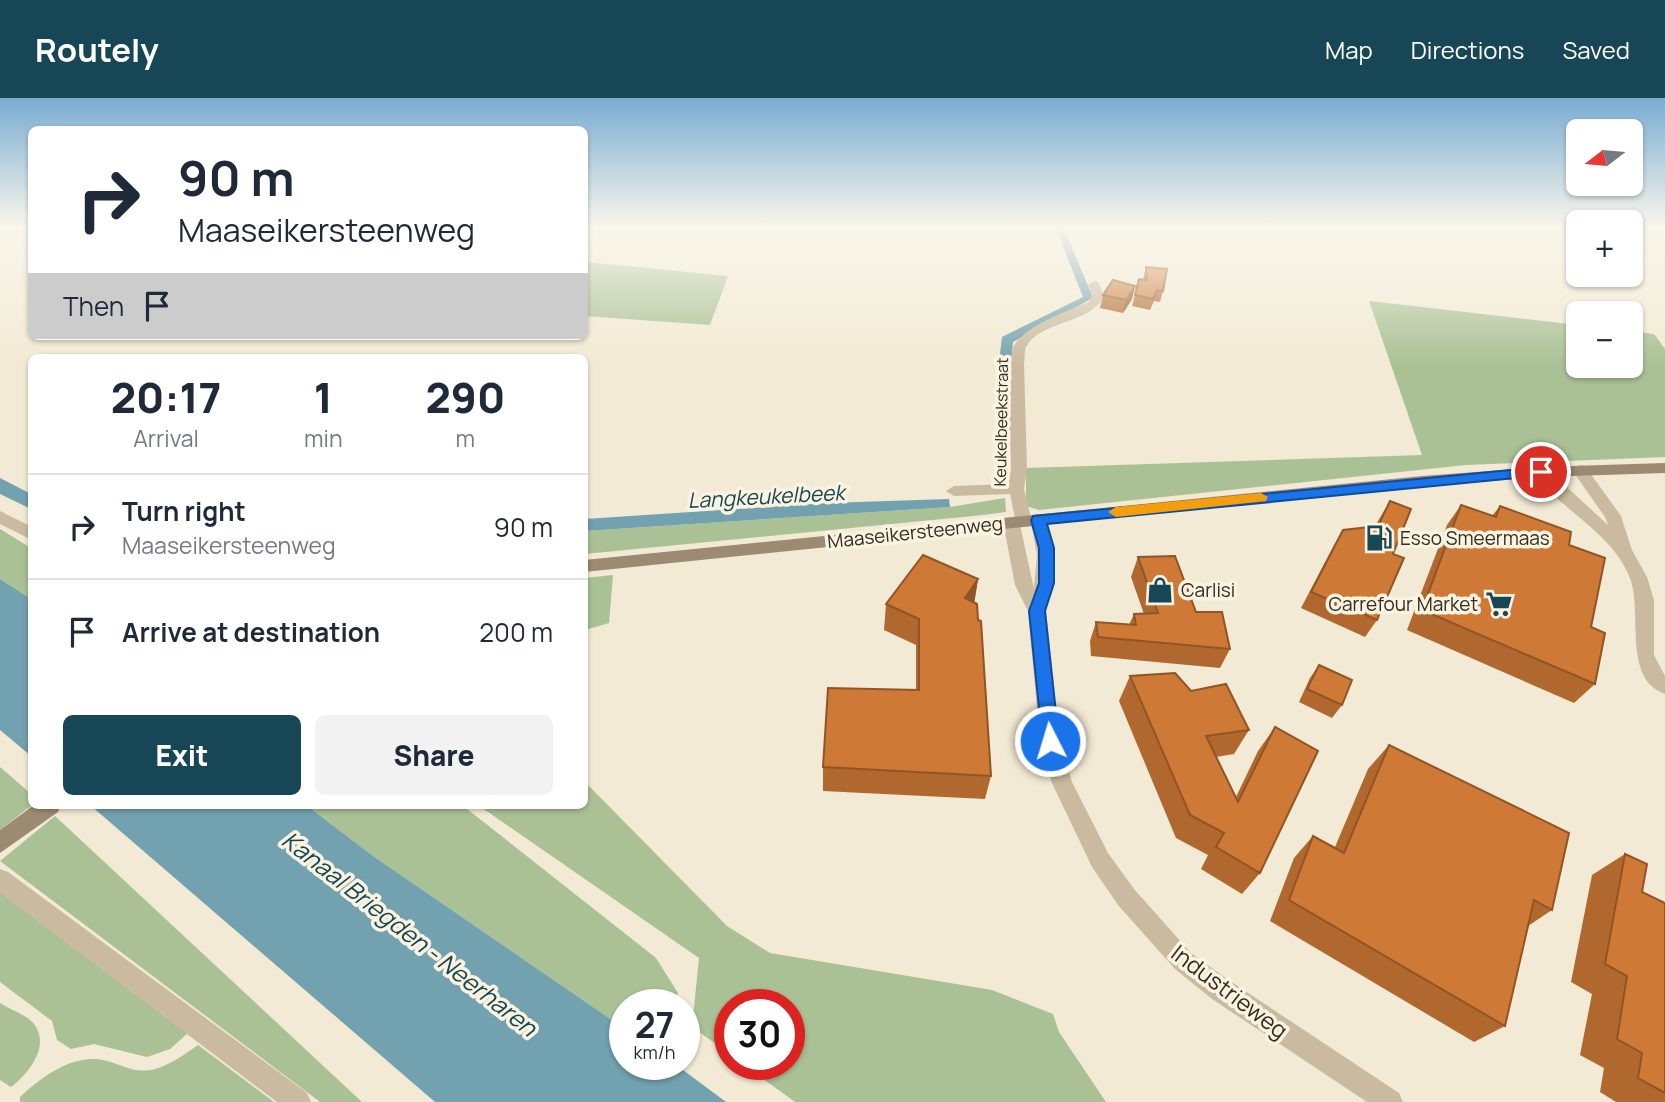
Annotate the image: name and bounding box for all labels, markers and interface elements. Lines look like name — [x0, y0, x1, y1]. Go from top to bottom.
text: Routely — [35, 27, 159, 72]
text: Map — [1325, 33, 1373, 66]
text: Directions — [1411, 33, 1524, 66]
text: Saved — [1562, 33, 1630, 66]
north arrow — [1566, 119, 1643, 196]
map controls — [1566, 119, 1643, 378]
text: 90 m — [178, 144, 295, 211]
icon: right — [63, 154, 154, 245]
text: Maaseikersteenweg — [178, 208, 475, 252]
button: + — [1566, 210, 1643, 287]
icon: arrive — [138, 287, 176, 325]
text: Then — [63, 288, 124, 324]
button: − — [1566, 301, 1643, 378]
street label: Keukelbeekstraat — [989, 357, 1013, 487]
text: 20:17 — [111, 368, 221, 426]
text: 1 — [314, 368, 333, 426]
text: 290 — [425, 368, 505, 426]
text: Arrival — [133, 422, 199, 454]
text: min — [304, 422, 343, 454]
text: m — [456, 422, 475, 454]
pin — [1511, 442, 1571, 502]
icon: arrive — [1522, 453, 1560, 491]
water label: Langkeukelbeek — [687, 478, 848, 514]
text: Turn right — [122, 493, 246, 529]
icon: right — [63, 508, 101, 546]
text: 90 m — [494, 509, 553, 545]
street label: Maaseikersteenweg — [826, 510, 1004, 554]
fuel station icon: Esso Smeermaas — [1364, 523, 1394, 553]
place label: Esso Smeermaas — [1400, 525, 1550, 551]
text: Maaseikersteenweg — [122, 529, 336, 561]
shop icon: Carlisi — [1145, 575, 1175, 605]
place label: Carlisi — [1181, 577, 1235, 603]
supermarket icon: Carrefour Market — [1484, 589, 1514, 619]
place label: Carrefour Market — [1328, 591, 1478, 617]
icon: arrive — [63, 613, 101, 651]
text: Arrive at destination — [122, 614, 380, 650]
text: 200 m — [479, 614, 553, 650]
position arrow — [1013, 704, 1087, 778]
button: Exit — [63, 715, 301, 795]
button: Share — [315, 715, 553, 795]
water label: Kanaal Briegden - Neerharen — [276, 823, 545, 1043]
street label: Industrieweg — [1165, 937, 1295, 1045]
speed limit sign: 30 — [714, 989, 805, 1080]
text: 27 — [635, 1001, 674, 1049]
text: km/h — [634, 1040, 675, 1064]

